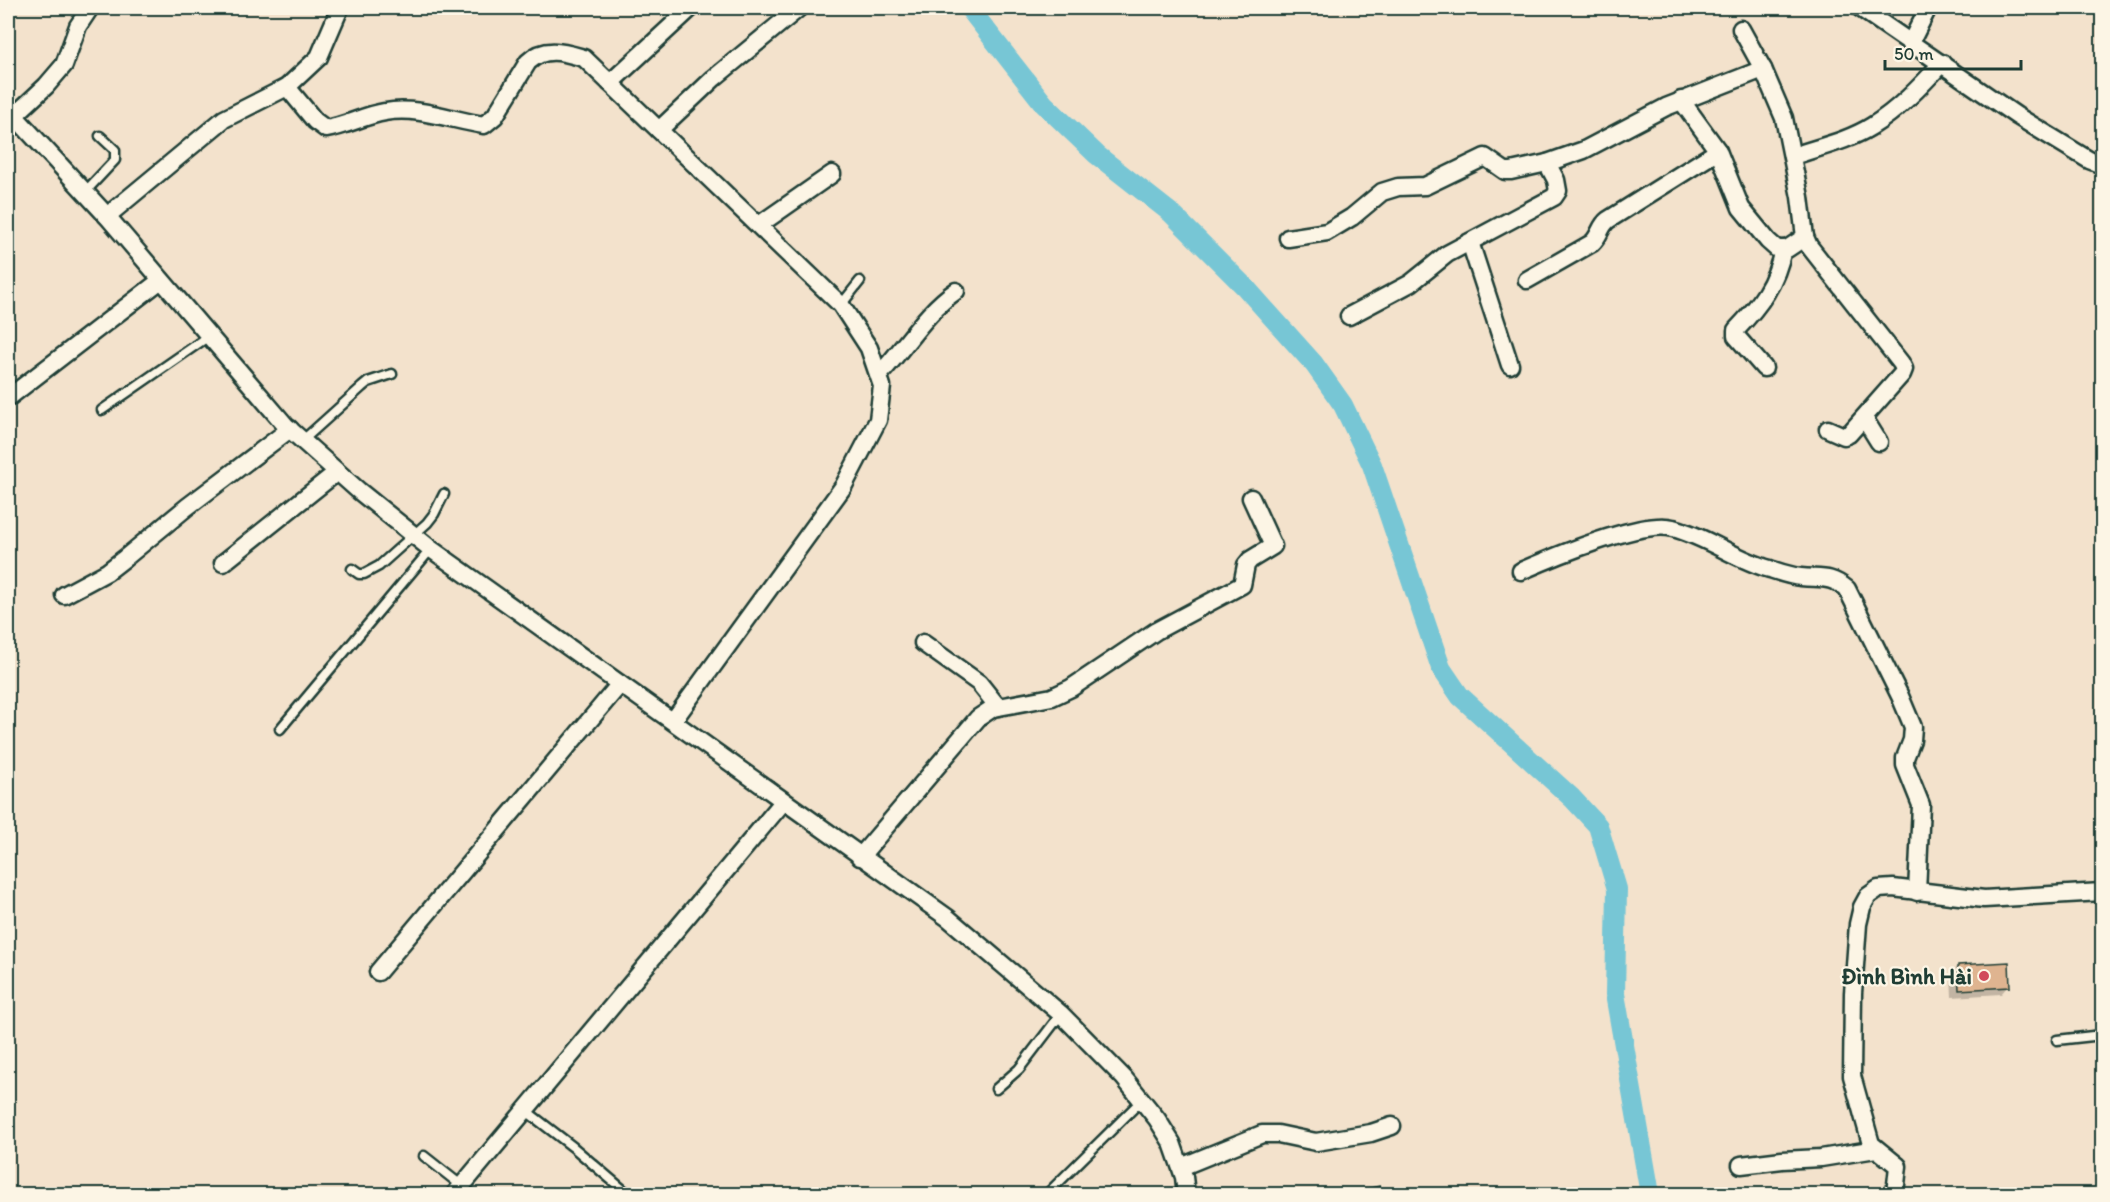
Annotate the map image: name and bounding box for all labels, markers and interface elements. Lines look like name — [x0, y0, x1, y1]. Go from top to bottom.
scale bar — [1885, 33, 2022, 71]
text: 50 m — [1894, 43, 1934, 65]
place label: Đình Bình Hài — [1841, 963, 1972, 990]
marker: Đình Bình Hài — [1977, 969, 1991, 983]

